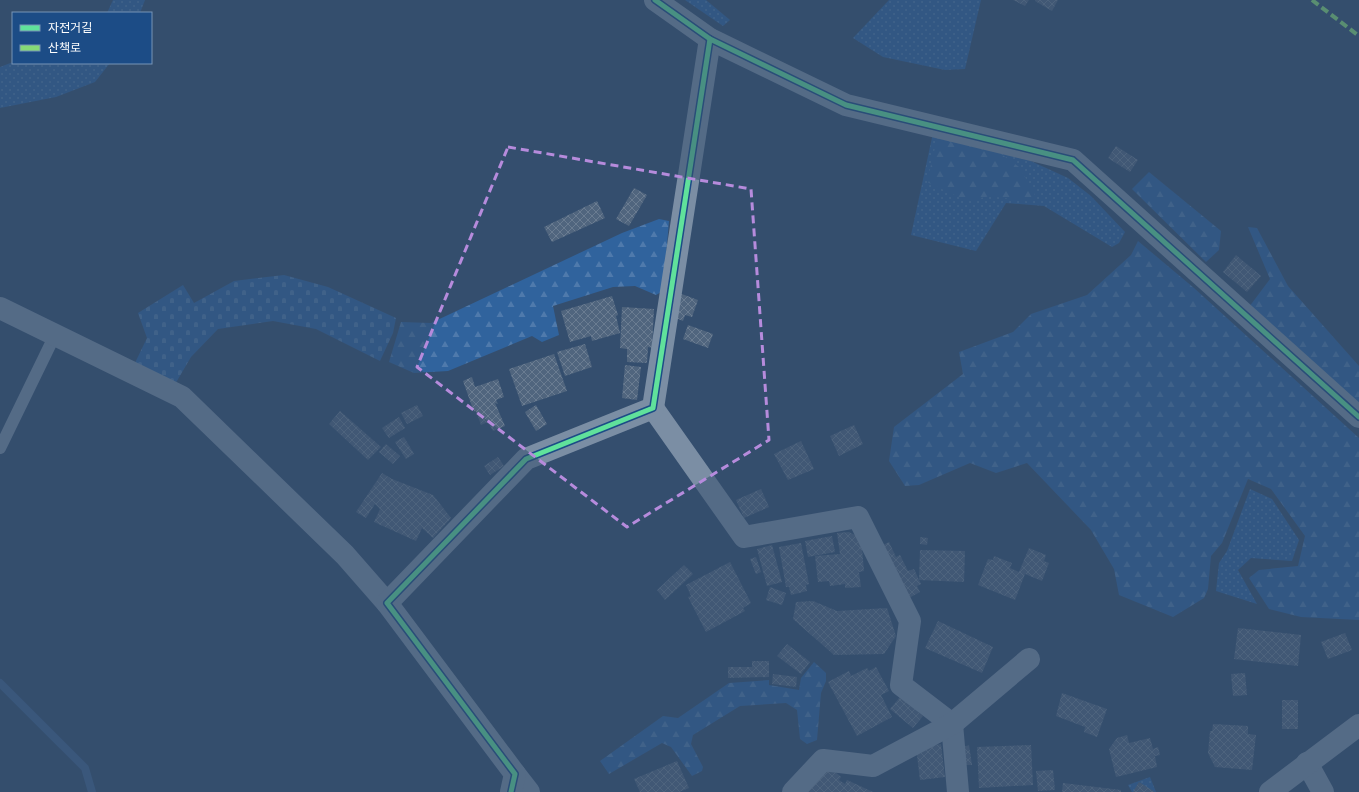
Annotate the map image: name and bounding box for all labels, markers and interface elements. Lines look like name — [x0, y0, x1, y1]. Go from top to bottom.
legend — [12, 12, 152, 64]
text: 자전거길 — [48, 21, 92, 35]
text: 산책로 — [48, 41, 81, 55]

